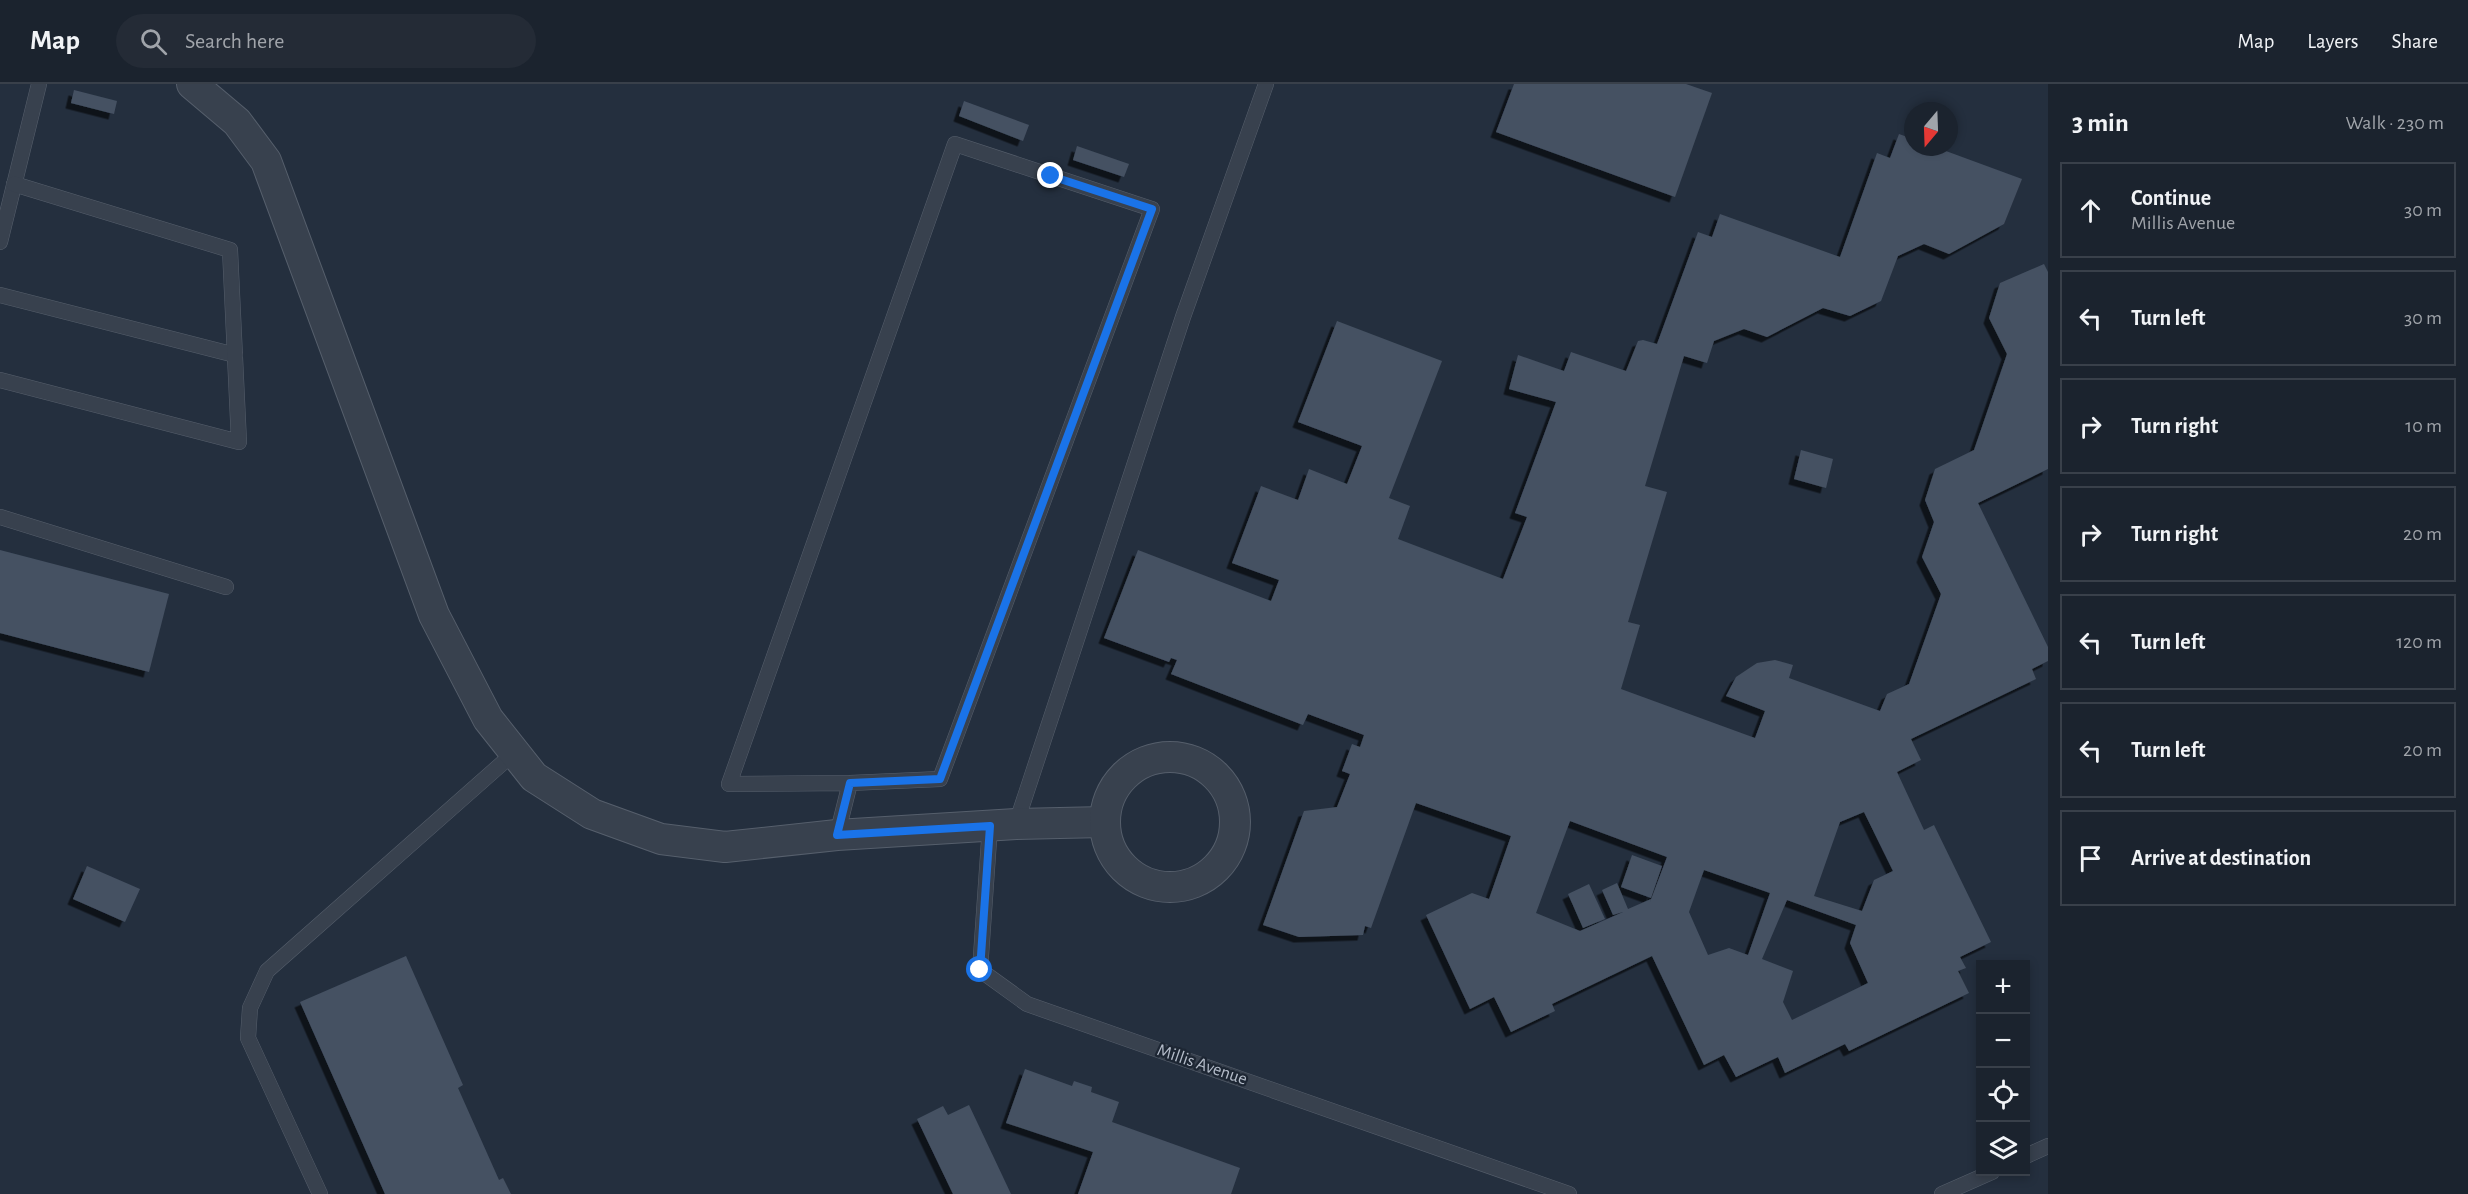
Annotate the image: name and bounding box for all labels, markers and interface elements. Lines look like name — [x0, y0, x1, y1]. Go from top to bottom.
search box — [116, 14, 536, 68]
icon: search — [137, 25, 170, 58]
text: Map — [30, 27, 80, 55]
text: Search here — [185, 30, 284, 52]
text: Map — [2238, 31, 2274, 52]
text: Layers — [2307, 31, 2358, 52]
text: Share — [2391, 31, 2438, 52]
north arrow — [1904, 102, 1958, 156]
text: 3 min — [2072, 110, 2129, 136]
text: Walk · 230 m — [2346, 113, 2444, 133]
route end — [1037, 162, 1063, 188]
text: Continue — [2131, 187, 2211, 209]
icon: ahead — [2074, 194, 2107, 227]
text: 30 m — [2404, 200, 2442, 220]
text: Millis Avenue — [2131, 213, 2235, 233]
icon: left — [2074, 302, 2107, 335]
text: Turn left — [2131, 307, 2205, 329]
text: 30 m — [2404, 308, 2442, 328]
icon: right — [2074, 410, 2107, 443]
text: Turn right — [2131, 415, 2218, 437]
text: 10 m — [2405, 416, 2442, 436]
icon: right — [2074, 518, 2107, 551]
text: Turn right — [2131, 523, 2218, 545]
text: 20 m — [2403, 524, 2442, 544]
icon: left — [2074, 626, 2107, 659]
text: Turn left — [2131, 631, 2205, 653]
text: 120 m — [2396, 632, 2442, 652]
icon: left — [2074, 734, 2107, 767]
text: Turn left — [2131, 739, 2205, 761]
text: 20 m — [2403, 740, 2442, 760]
icon: arrive — [2074, 842, 2107, 875]
text: Arrive at destination — [2131, 847, 2311, 869]
route start — [966, 956, 992, 982]
map controls — [1976, 960, 2030, 1176]
button: + — [1976, 960, 2030, 1014]
button: − — [1976, 1014, 2030, 1068]
street label: Millis Avenue — [1155, 1041, 1249, 1089]
button: locate — [1976, 1068, 2030, 1122]
button: layers — [1976, 1122, 2030, 1176]

